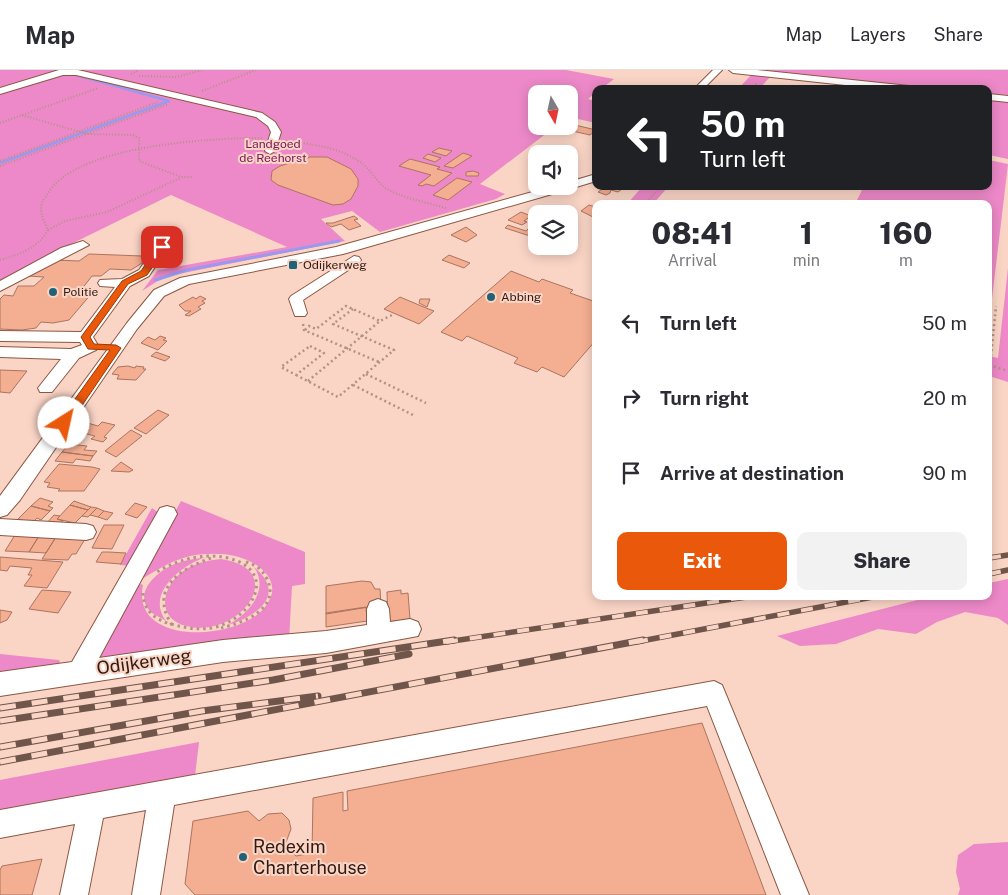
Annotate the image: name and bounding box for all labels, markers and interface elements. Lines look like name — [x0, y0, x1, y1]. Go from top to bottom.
text: Map — [25, 21, 75, 49]
text: Map — [786, 24, 822, 45]
text: Layers — [850, 24, 906, 45]
text: Share — [934, 24, 983, 45]
north arrow — [528, 85, 578, 135]
map controls — [528, 85, 578, 255]
text: 50 m — [700, 104, 785, 145]
icon: left — [617, 105, 682, 170]
park label: Landgoed de Reehorst — [239, 137, 307, 165]
button: sound — [528, 145, 578, 195]
text: Turn left — [700, 146, 786, 172]
button: layers — [528, 205, 578, 255]
text: 08:41 — [651, 215, 733, 251]
text: 1 — [800, 215, 813, 251]
text: 160 — [879, 215, 933, 251]
pin — [141, 226, 183, 268]
icon: arrive — [148, 233, 176, 261]
text: Arrival — [668, 251, 717, 270]
text: min — [793, 251, 820, 270]
text: m — [899, 251, 913, 270]
place label: Odijkerweg — [303, 258, 367, 272]
marker: Odijkerweg — [287, 259, 299, 271]
place label: Politie — [63, 285, 99, 299]
marker: Politie — [47, 286, 59, 298]
place label: Abbing — [501, 290, 541, 304]
marker: Abbing — [485, 291, 497, 303]
icon: left — [617, 309, 645, 337]
text: Turn left — [660, 312, 737, 334]
text: 50 m — [922, 312, 967, 334]
icon: right — [617, 384, 645, 412]
text: Turn right — [660, 387, 749, 409]
text: 20 m — [923, 387, 967, 409]
position arrow — [37, 396, 89, 448]
icon: arrive — [617, 459, 645, 487]
text: Arrive at destination — [660, 462, 844, 484]
text: 90 m — [923, 462, 967, 484]
button: Exit — [617, 532, 787, 590]
button: Share — [797, 532, 967, 590]
street label: Odijkerweg — [95, 644, 193, 679]
place label: Redexim Charterhouse — [253, 836, 367, 878]
marker: Redexim Charterhouse — [237, 851, 249, 863]

